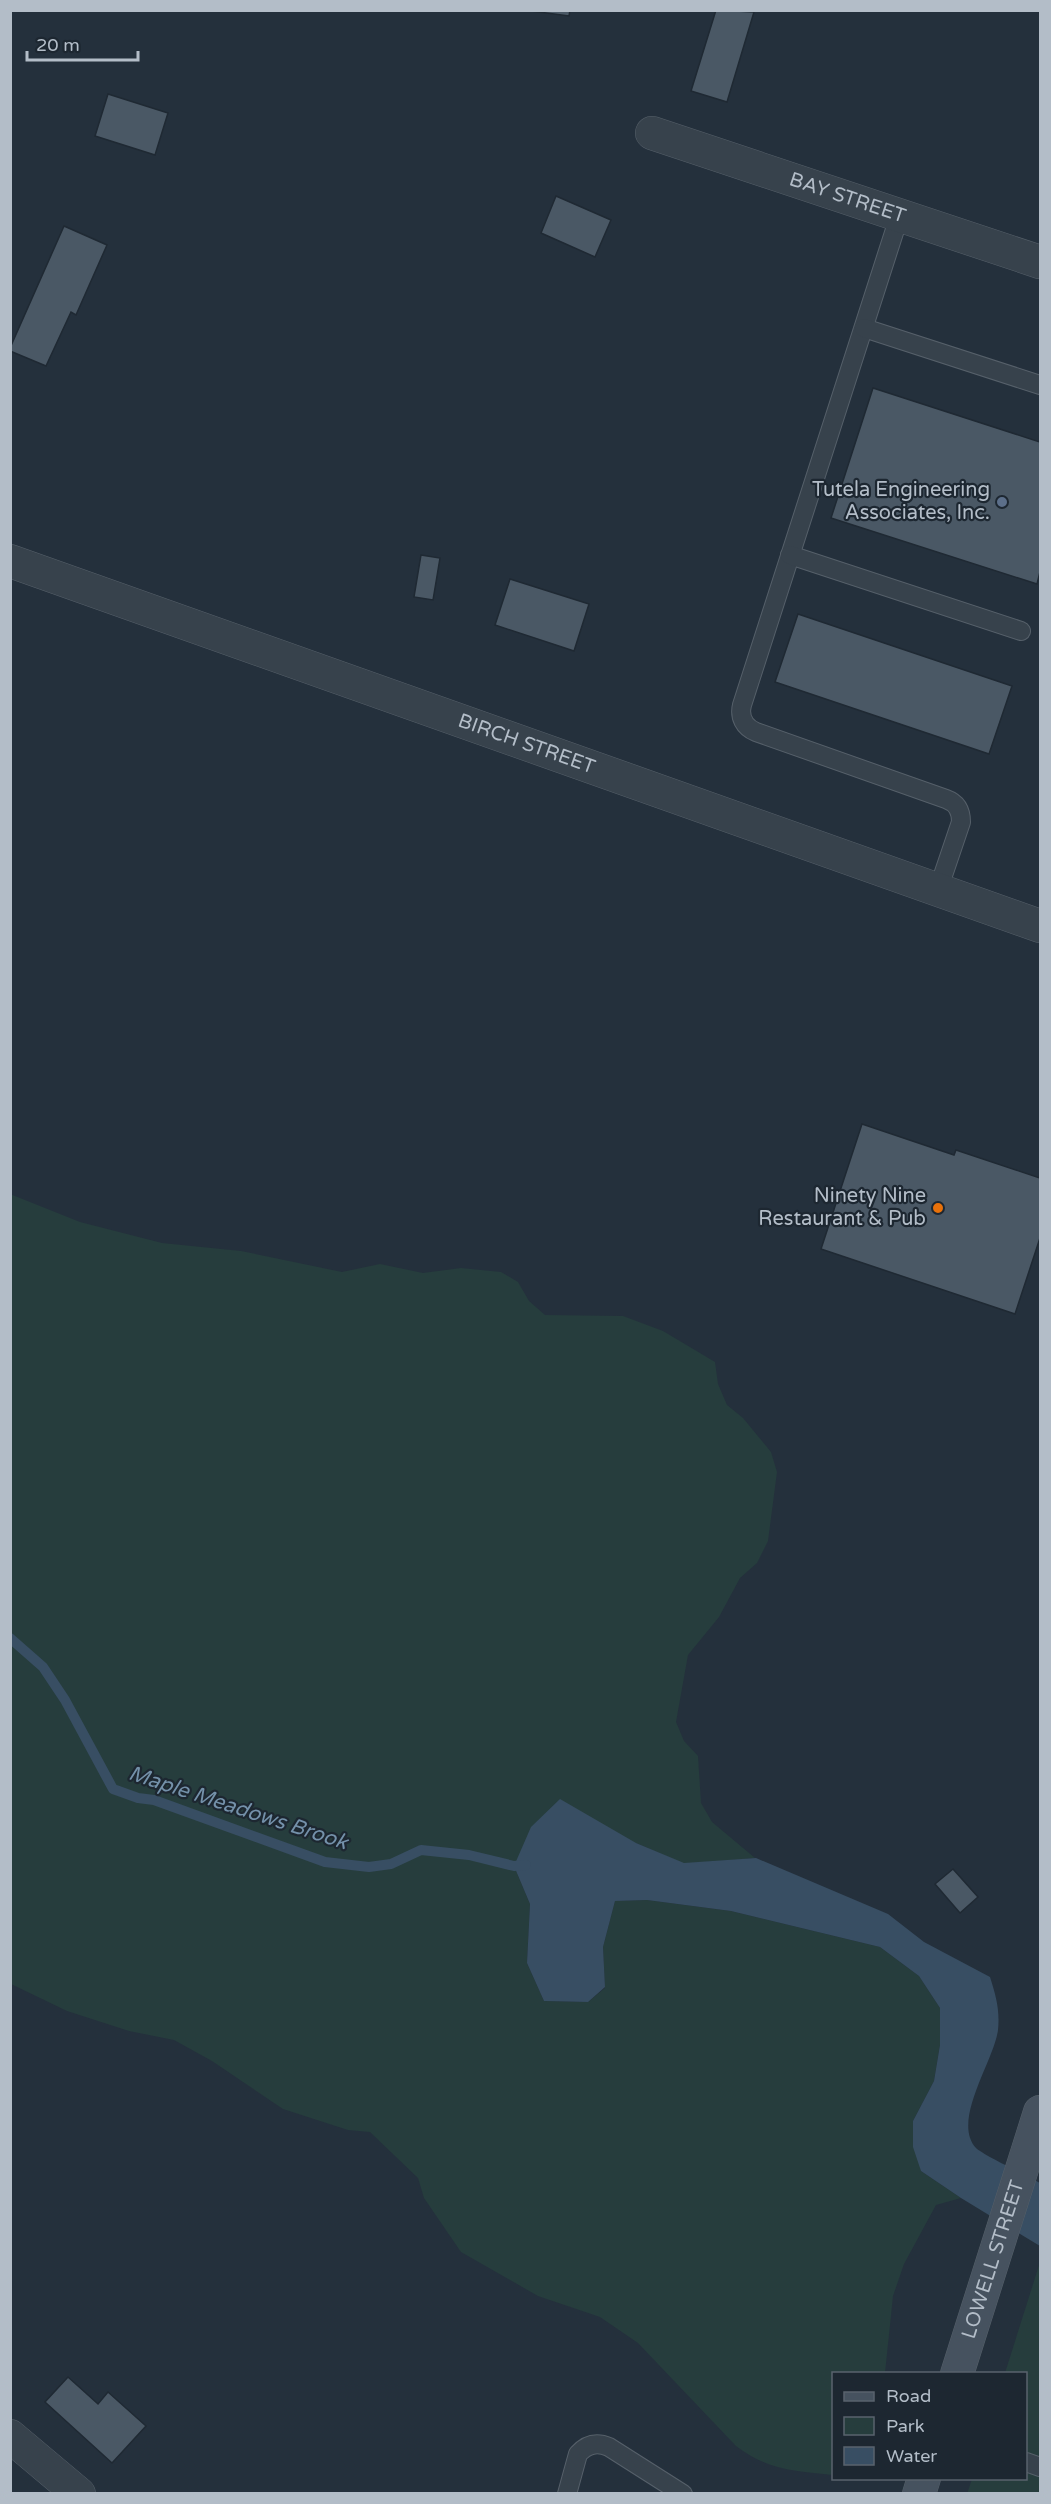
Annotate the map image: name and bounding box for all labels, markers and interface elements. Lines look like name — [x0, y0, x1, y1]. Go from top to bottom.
scale bar — [27, 24, 138, 62]
text: 20 m — [36, 34, 80, 56]
street label: BAY STREET — [786, 167, 909, 229]
place label: Tutela Engineering Associates, Inc. — [812, 478, 990, 525]
marker: Tutela Engineering Associates, Inc. — [995, 495, 1009, 509]
street label: BIRCH STREET — [455, 709, 598, 779]
place label: Ninety Nine Restaurant & Pub — [758, 1184, 926, 1231]
marker: Ninety Nine Restaurant & Pub — [931, 1201, 945, 1215]
water label: Maple Meadows Brook — [125, 1761, 352, 1856]
street label: LOWELL STREET — [957, 2177, 1030, 2342]
legend — [832, 2372, 1027, 2480]
text: Road — [886, 2385, 931, 2407]
text: Park — [886, 2415, 925, 2437]
text: Water — [886, 2445, 937, 2467]

